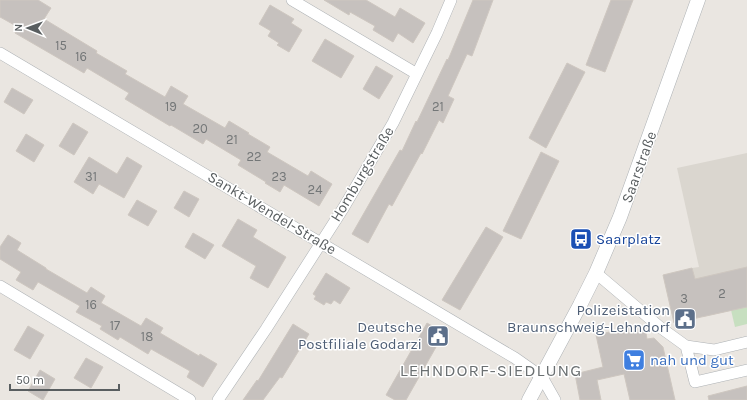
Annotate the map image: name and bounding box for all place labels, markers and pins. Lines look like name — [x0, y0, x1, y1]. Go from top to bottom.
bus stop icon: Saarplatz — [568, 226, 594, 252]
place label: Saarplatz — [596, 230, 661, 248]
place label: Polizeistation Braunschweig-Lehndorf — [507, 301, 671, 336]
public building icon: Polizeistation Braunschweig-Lehndorf — [672, 306, 698, 332]
place label: Deutsche Postfiliale Godarzi — [298, 318, 422, 353]
public building icon: Deutsche Postfiliale Godarzi — [425, 323, 451, 349]
supermarket icon: nah und gut — [621, 347, 647, 373]
place label: nah und gut — [650, 351, 734, 369]

